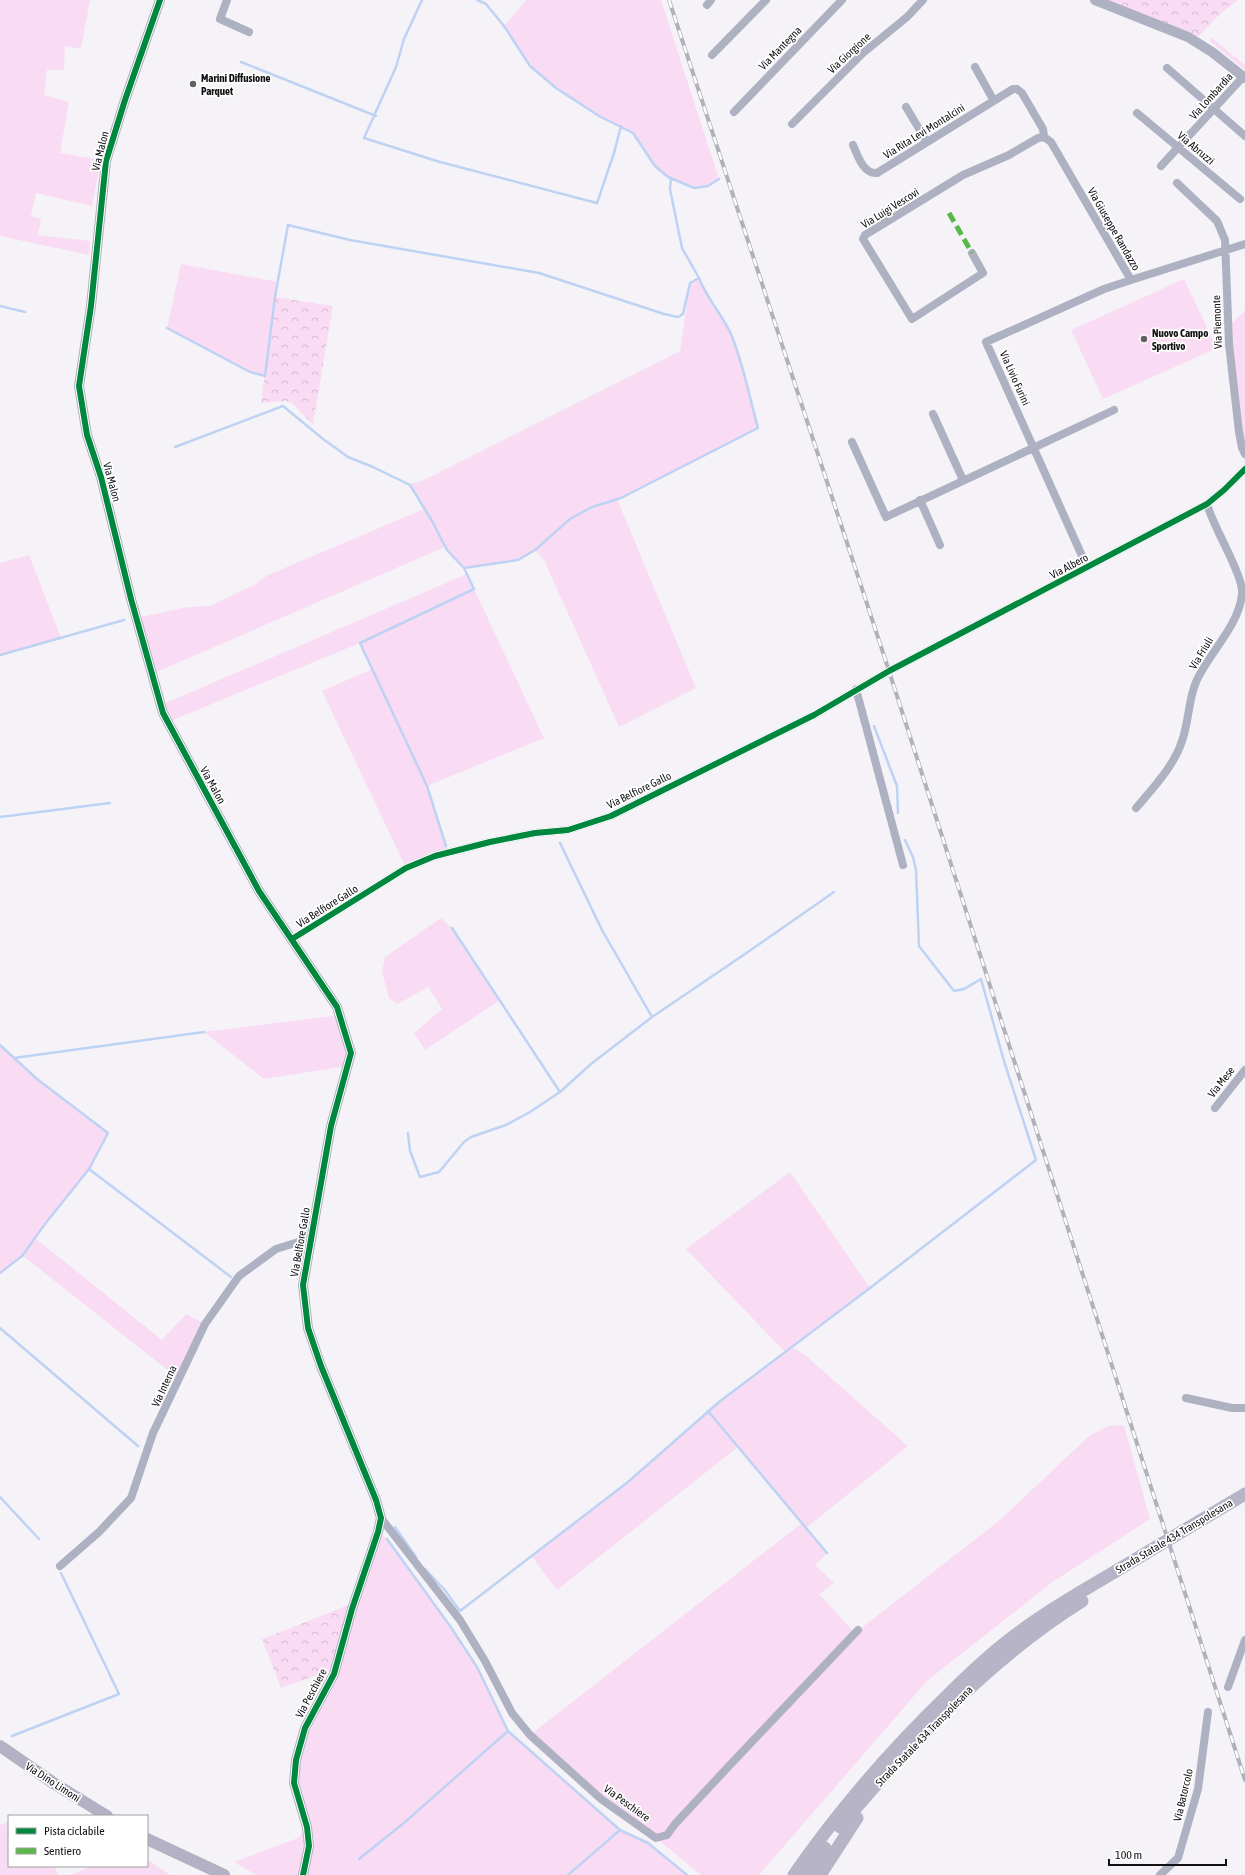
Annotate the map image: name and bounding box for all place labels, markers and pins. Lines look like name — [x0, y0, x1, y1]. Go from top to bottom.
place label: Marini Diffusione Parquet — [201, 72, 271, 97]
marker: Marini Diffusione Parquet — [188, 79, 198, 89]
place label: Nuovo Campo Sportivo — [1152, 327, 1208, 352]
marker: Nuovo Campo Sportivo — [1139, 334, 1149, 344]

